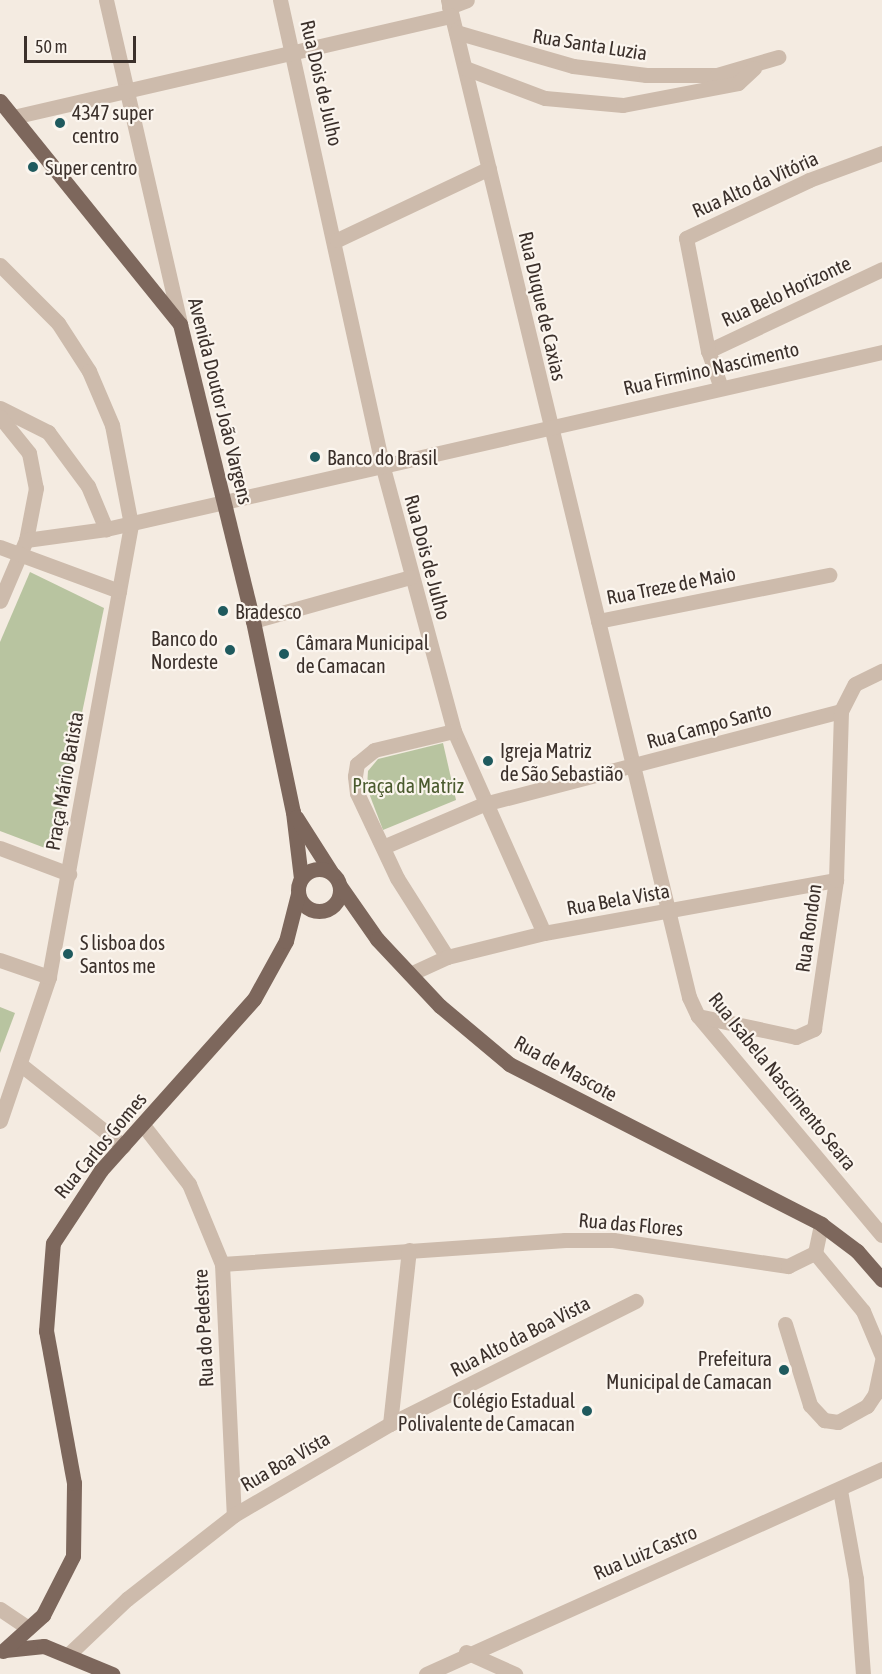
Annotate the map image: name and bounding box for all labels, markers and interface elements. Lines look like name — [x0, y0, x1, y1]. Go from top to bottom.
street label: Rua Dois de Julho — [296, 18, 348, 148]
street label: Rua Santa Luzia — [531, 23, 649, 65]
scale bar — [27, 24, 140, 62]
text: 50 m — [35, 36, 67, 57]
place label: 4347 super centro — [72, 100, 154, 147]
marker: 4347 super centro — [53, 116, 67, 130]
street label: Rua Alto da Vitória — [688, 146, 822, 222]
place label: Super centro — [45, 155, 137, 179]
marker: Super centro — [26, 160, 40, 174]
street label: Rua Duque de Caxias — [514, 229, 572, 383]
street label: Rua Belo Horizonte — [718, 251, 854, 331]
street label: Avenida Doutor João Vargens — [184, 295, 258, 507]
street label: Rua Firmino Nascimento — [621, 336, 801, 400]
place label: Banco do Brasil — [327, 445, 438, 469]
marker: Banco do Brasil — [308, 450, 322, 464]
street label: Rua Dois de Julho — [400, 492, 456, 622]
street label: Rua Treze de Maio — [604, 561, 738, 609]
place label: Bradesco — [235, 599, 302, 623]
marker: Bradesco — [216, 604, 230, 618]
place label: Banco do Nordeste — [151, 626, 218, 673]
place label: Câmara Municipal de Camacan — [296, 630, 429, 677]
marker: Banco do Nordeste — [223, 643, 237, 657]
marker: Câmara Municipal de Camacan — [277, 647, 291, 661]
street label: Rua Campo Santo — [644, 697, 774, 753]
street label: Praça Mário Batista — [40, 710, 88, 852]
place label: Igreja Matriz de São Sebastião — [500, 738, 624, 785]
marker: Igreja Matriz de São Sebastião — [481, 754, 495, 768]
park label: Praça da Matriz — [352, 773, 464, 797]
street label: Rua Bela Vista — [565, 878, 671, 920]
street label: Rua Rondon — [790, 882, 826, 974]
place label: S lisboa dos Santos me — [80, 930, 165, 977]
marker: S lisboa dos Santos me — [61, 947, 75, 961]
street label: Rua Isabela Nascimento Seara — [704, 987, 862, 1175]
street label: Rua de Mascote — [510, 1030, 622, 1106]
street label: Rua Carlos Gomes — [49, 1087, 151, 1203]
street label: Rua das Flores — [578, 1207, 684, 1241]
street label: Rua do Pedestre — [188, 1268, 218, 1388]
street label: Rua Alto da Boa Vista — [446, 1290, 594, 1382]
place label: Prefeitura Municipal de Camacan — [606, 1346, 772, 1393]
marker: Prefeitura Municipal de Camacan — [777, 1363, 791, 1377]
place label: Colégio Estadual Polivalente de Camacan — [398, 1388, 575, 1435]
marker: Colégio Estadual Polivalente de Camacan — [580, 1404, 594, 1418]
street label: Rua Boa Vista — [236, 1426, 334, 1496]
street label: Rua Luiz Castro — [590, 1519, 700, 1585]

